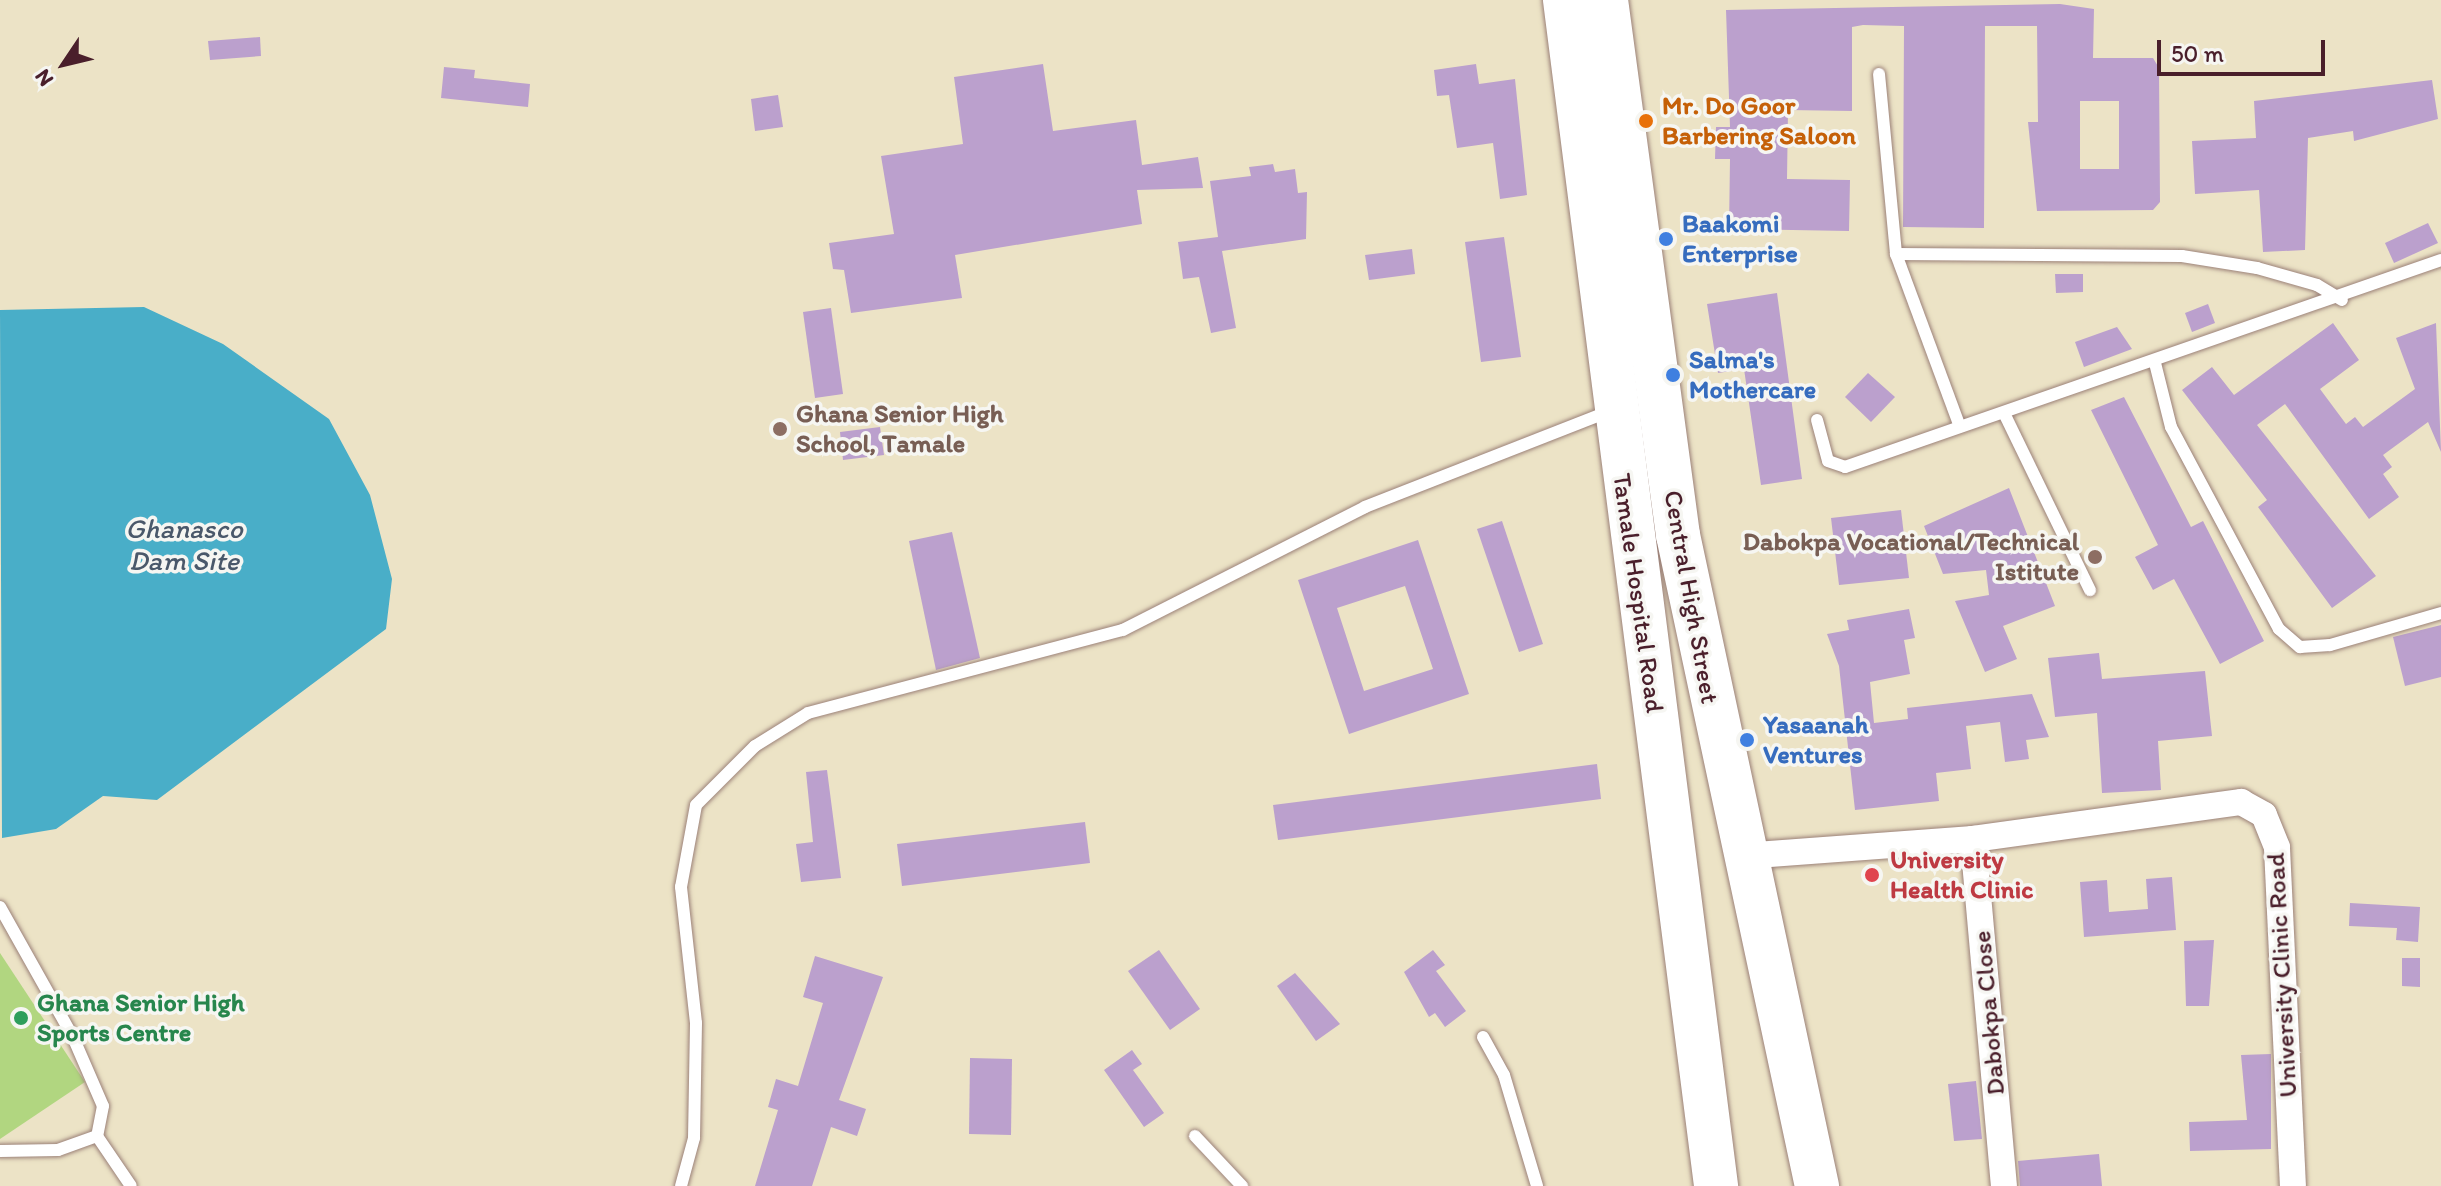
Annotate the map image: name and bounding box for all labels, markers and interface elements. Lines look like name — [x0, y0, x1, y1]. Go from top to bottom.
north arrow — [24, 24, 104, 104]
scale bar — [2161, 24, 2329, 74]
text: 50 m — [2171, 39, 2224, 68]
text: N — [29, 64, 59, 92]
place label: Mr. Do Goor Barbering Saloon — [1662, 90, 1855, 152]
marker: Mr. Do Goor Barbering Saloon — [1637, 112, 1655, 130]
place label: Baakomi Enterprise — [1682, 208, 1798, 270]
marker: Baakomi Enterprise — [1657, 230, 1675, 248]
place label: Salma's Mothercare — [1689, 344, 1816, 406]
marker: Salma's Mothercare — [1664, 366, 1682, 384]
place label: Ghana Senior High School, Tamale — [796, 398, 1002, 460]
marker: Ghana Senior High School, Tamale — [771, 420, 789, 438]
street label: Tamale Hospital Road — [1606, 472, 1670, 714]
street label: Central High Street — [1657, 488, 1725, 706]
water label: Ghanasco Dam Site — [125, 511, 243, 577]
place label: Dabokpa Vocational/Technical Istitute — [1743, 526, 2079, 588]
marker: Dabokpa Vocational/Technical Istitute — [2086, 548, 2104, 566]
place label: Yasaanah Ventures — [1763, 709, 1869, 770]
marker: Yasaanah Ventures — [1738, 731, 1756, 749]
place label: University Health Clinic — [1890, 844, 2033, 906]
street label: University Clinic Road — [2260, 852, 2304, 1098]
marker: University Health Clinic — [1861, 864, 1883, 886]
street label: Dabokpa Close — [1966, 929, 2012, 1097]
place label: Ghana Senior High Sports Centre — [37, 987, 243, 1048]
marker: Ghana Senior High Sports Centre — [12, 1009, 30, 1027]

